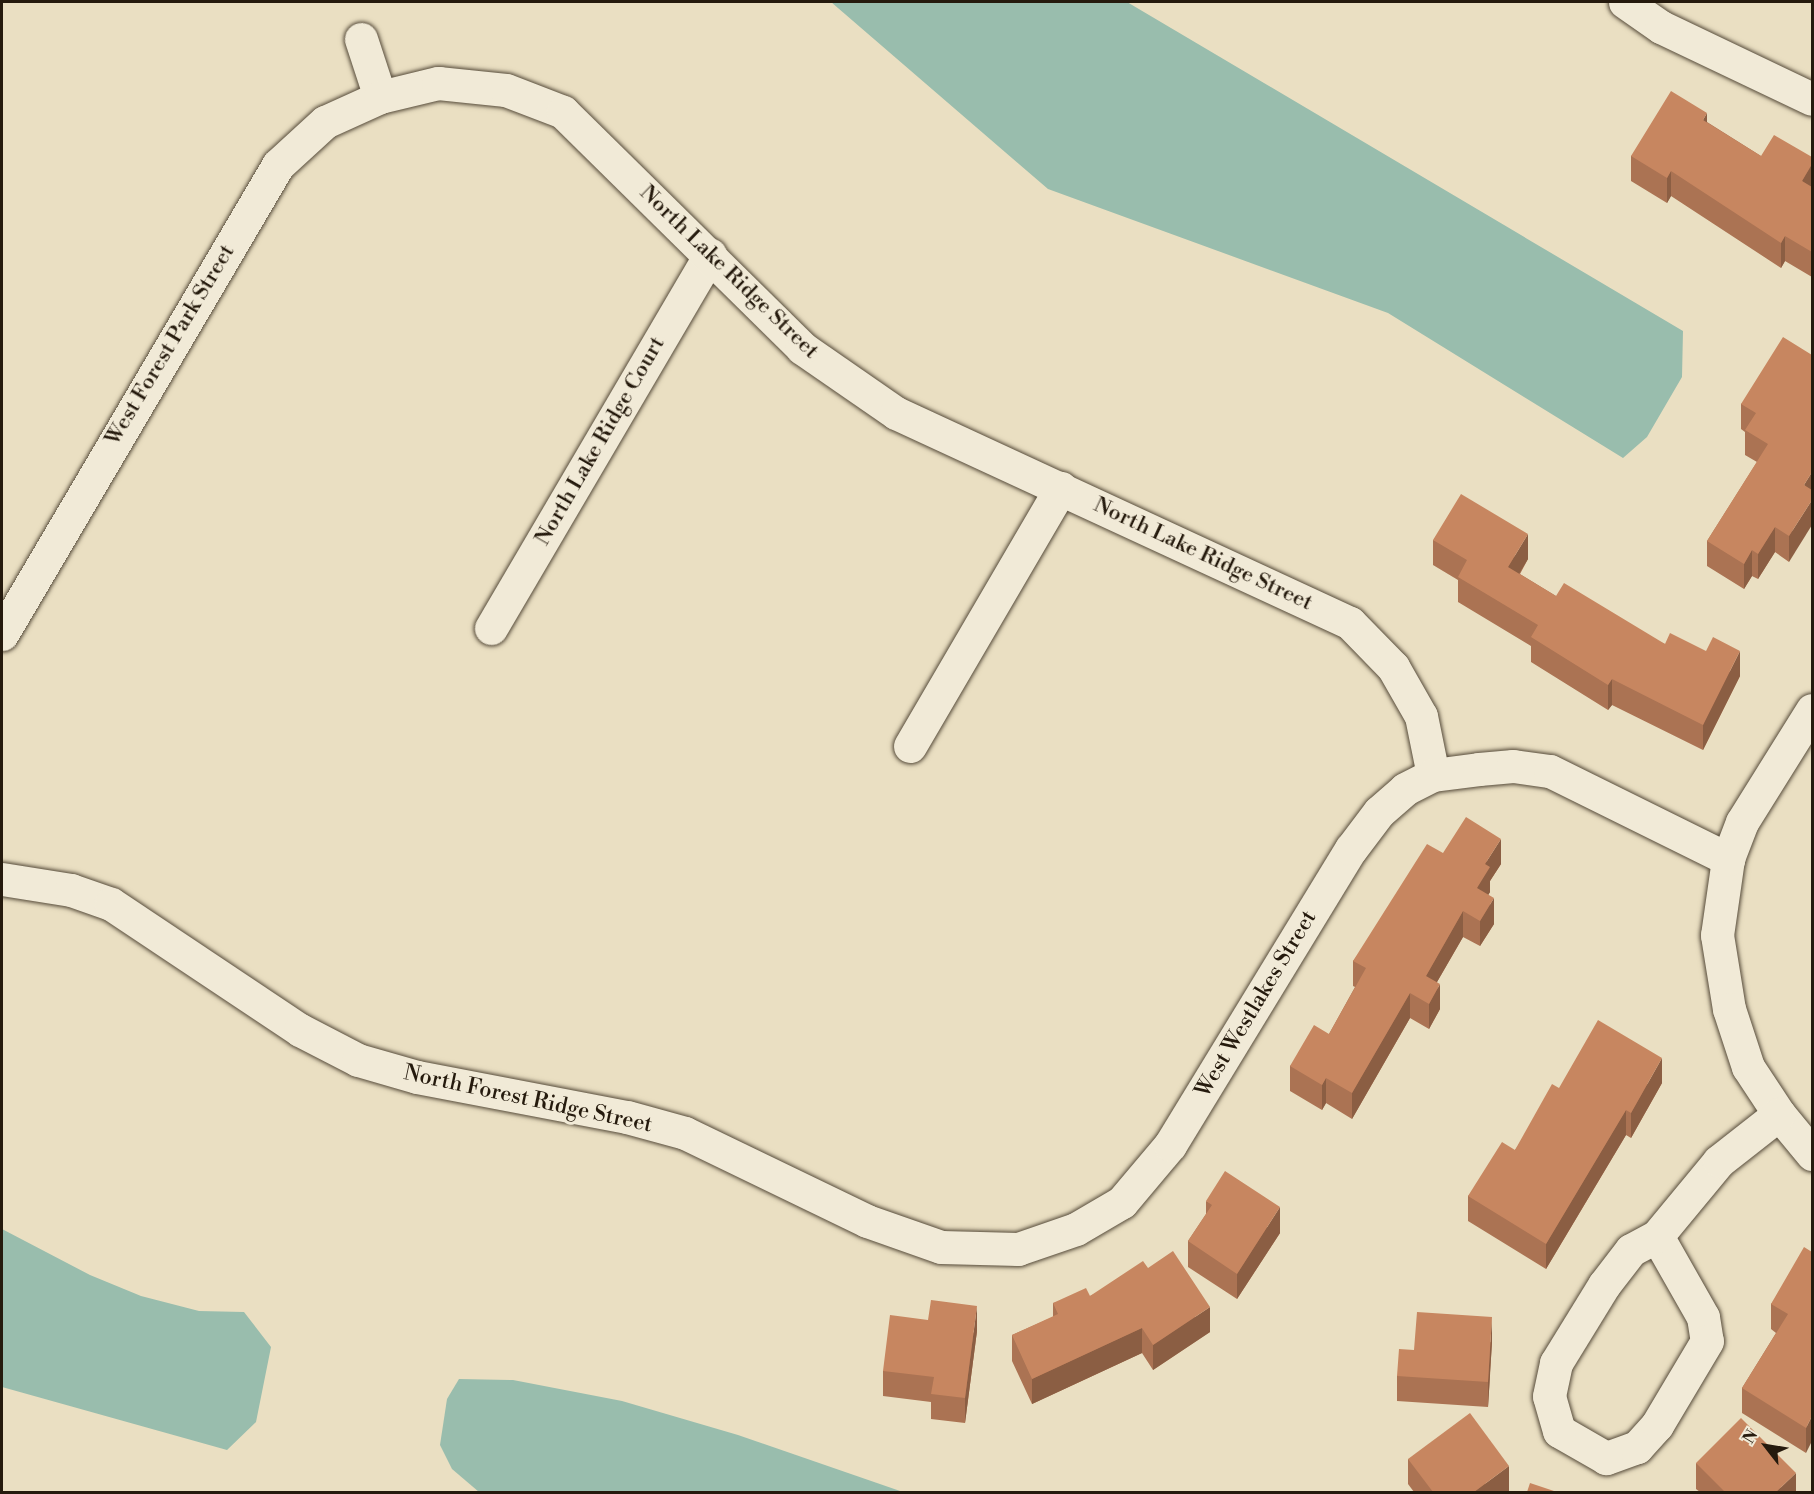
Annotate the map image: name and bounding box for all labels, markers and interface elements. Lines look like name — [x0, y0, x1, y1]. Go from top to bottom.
street label: North Lake Ridge Street — [634, 180, 824, 364]
street label: West Forest Park Street — [100, 240, 240, 450]
street label: North Lake Ridge Court — [529, 332, 671, 550]
street label: North Lake Ridge Street — [1089, 492, 1317, 616]
street label: West Westlakes Street — [1190, 906, 1322, 1102]
street label: North Forest Ridge Street — [401, 1060, 655, 1138]
north arrow — [1736, 1416, 1796, 1476]
text: N — [1739, 1426, 1762, 1447]

